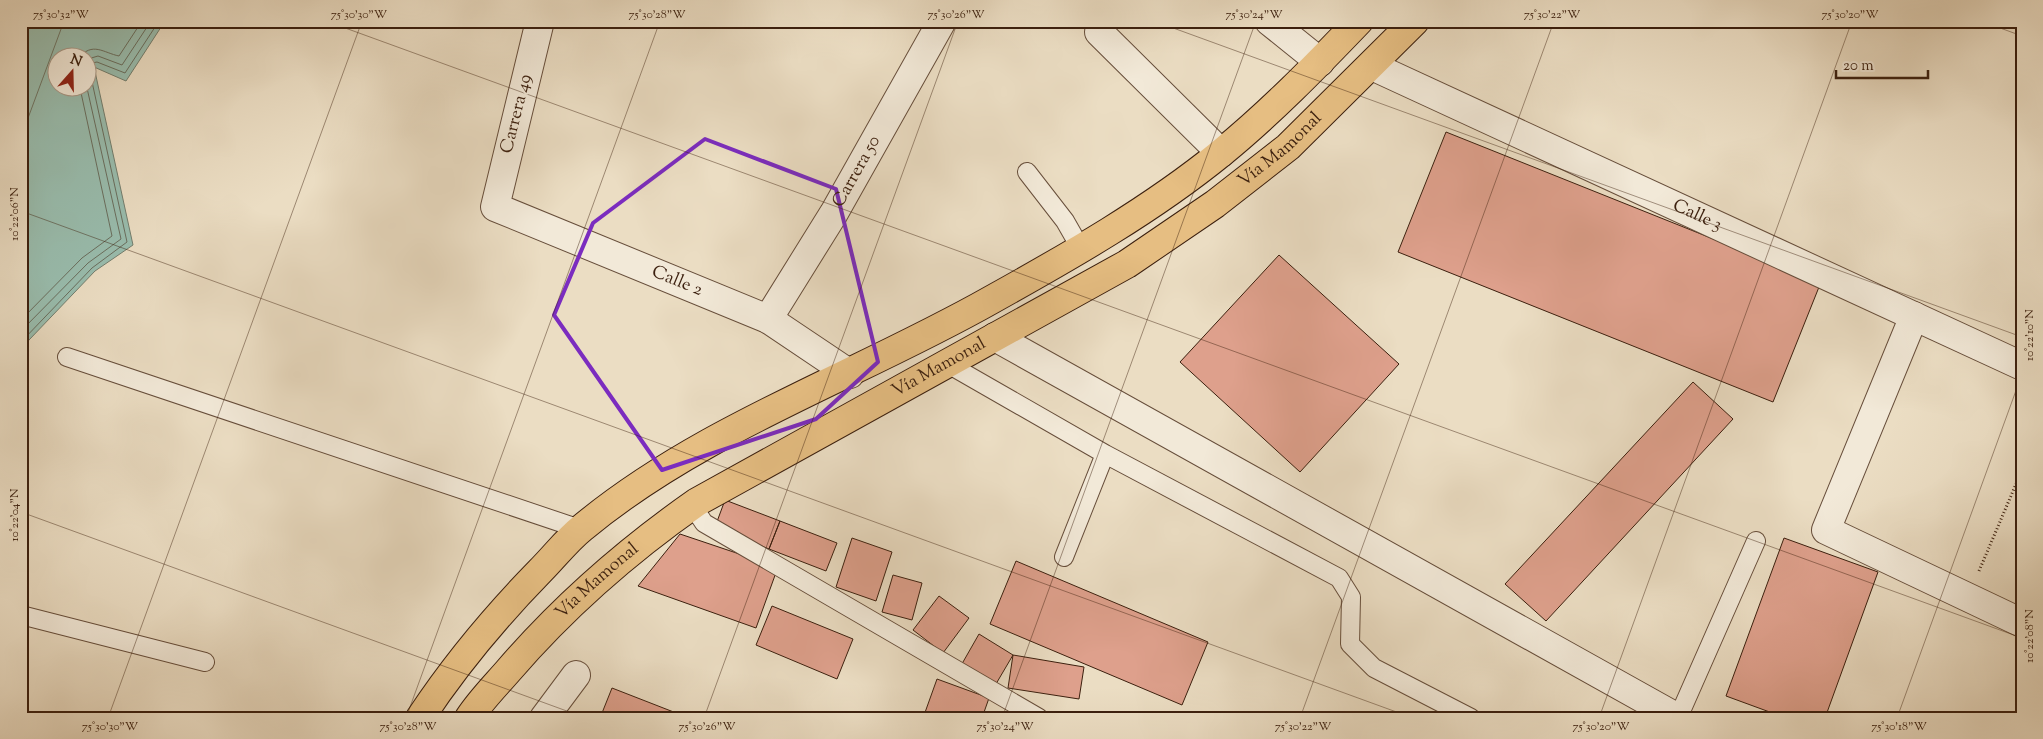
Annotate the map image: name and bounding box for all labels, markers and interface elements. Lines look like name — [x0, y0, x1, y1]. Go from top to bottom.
text: 75°30'32"W — [33, 6, 90, 24]
text: 75°30'30"W — [331, 6, 388, 24]
text: 75°30'28"W — [628, 6, 686, 24]
text: 75°30'26"W — [927, 6, 985, 24]
text: 75°30'24"W — [1225, 6, 1283, 24]
text: 75°30'22"W — [1524, 6, 1581, 24]
text: 75°30'20"W — [1821, 6, 1879, 24]
north arrow — [48, 48, 98, 98]
scale bar — [1836, 48, 1928, 80]
text: N — [67, 50, 84, 73]
text: 20 m — [1843, 56, 1874, 77]
street label: Carrera 49 — [495, 71, 539, 156]
street label: Vía Mamonal — [1233, 107, 1329, 194]
street label: Carrera 50 — [826, 131, 888, 213]
text: 10°22'06"N — [6, 187, 24, 241]
street label: Calle 3 — [1668, 193, 1726, 239]
street label: Calle 2 — [647, 260, 707, 304]
text: 10°22'10"N — [2021, 309, 2039, 361]
street label: Vía Mamonal — [887, 331, 991, 405]
text: 10°22'04"N — [6, 488, 24, 541]
street label: Vía Mamonal — [550, 537, 645, 626]
text: 10°22'08"N — [2021, 609, 2039, 663]
text: 75°30'30"W — [82, 718, 139, 736]
text: 75°30'28"W — [379, 718, 437, 736]
text: 75°30'26"W — [678, 718, 736, 736]
text: 75°30'24"W — [976, 718, 1034, 736]
text: 75°30'22"W — [1275, 718, 1332, 736]
text: 75°30'20"W — [1572, 718, 1630, 736]
text: 75°30'18"W — [1871, 718, 1928, 736]

